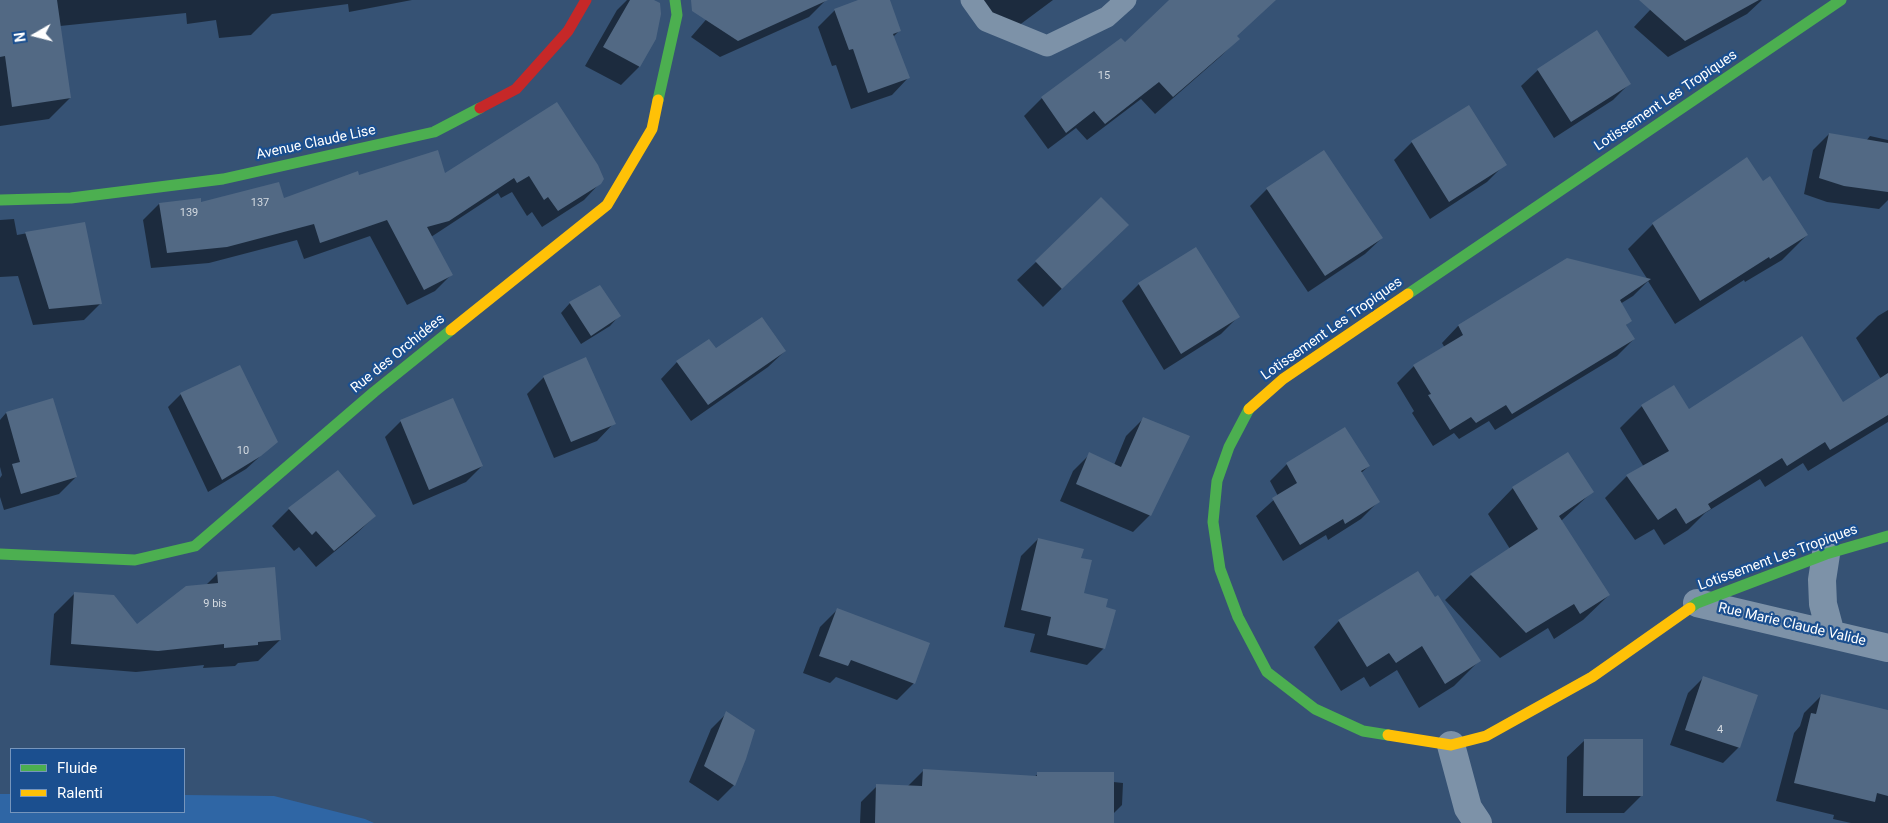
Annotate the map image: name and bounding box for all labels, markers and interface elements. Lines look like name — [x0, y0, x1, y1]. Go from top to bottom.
north arrow — [10, 10, 60, 60]
text: N — [12, 31, 29, 43]
street label: Lotissement Les Tropiques — [1591, 47, 1741, 155]
house number: 15 — [1098, 69, 1110, 83]
street label: Avenue Claude Lise — [255, 122, 377, 164]
house number: 137 — [251, 196, 269, 210]
house number: 139 — [180, 206, 198, 220]
street label: Lotissement Les Tropiques — [1258, 274, 1406, 384]
street label: Rue des Orchidées — [348, 311, 448, 397]
house number: 10 — [237, 444, 249, 458]
street label: Lotissement Les Tropiques — [1696, 521, 1860, 595]
house number: 9 bis — [203, 597, 227, 611]
street label: Rue Marie Claude Valide — [1716, 600, 1868, 650]
house number: 4 — [1717, 723, 1723, 737]
legend — [10, 748, 185, 813]
text: Fluide — [57, 759, 97, 777]
text: Ralenti — [57, 784, 103, 802]

